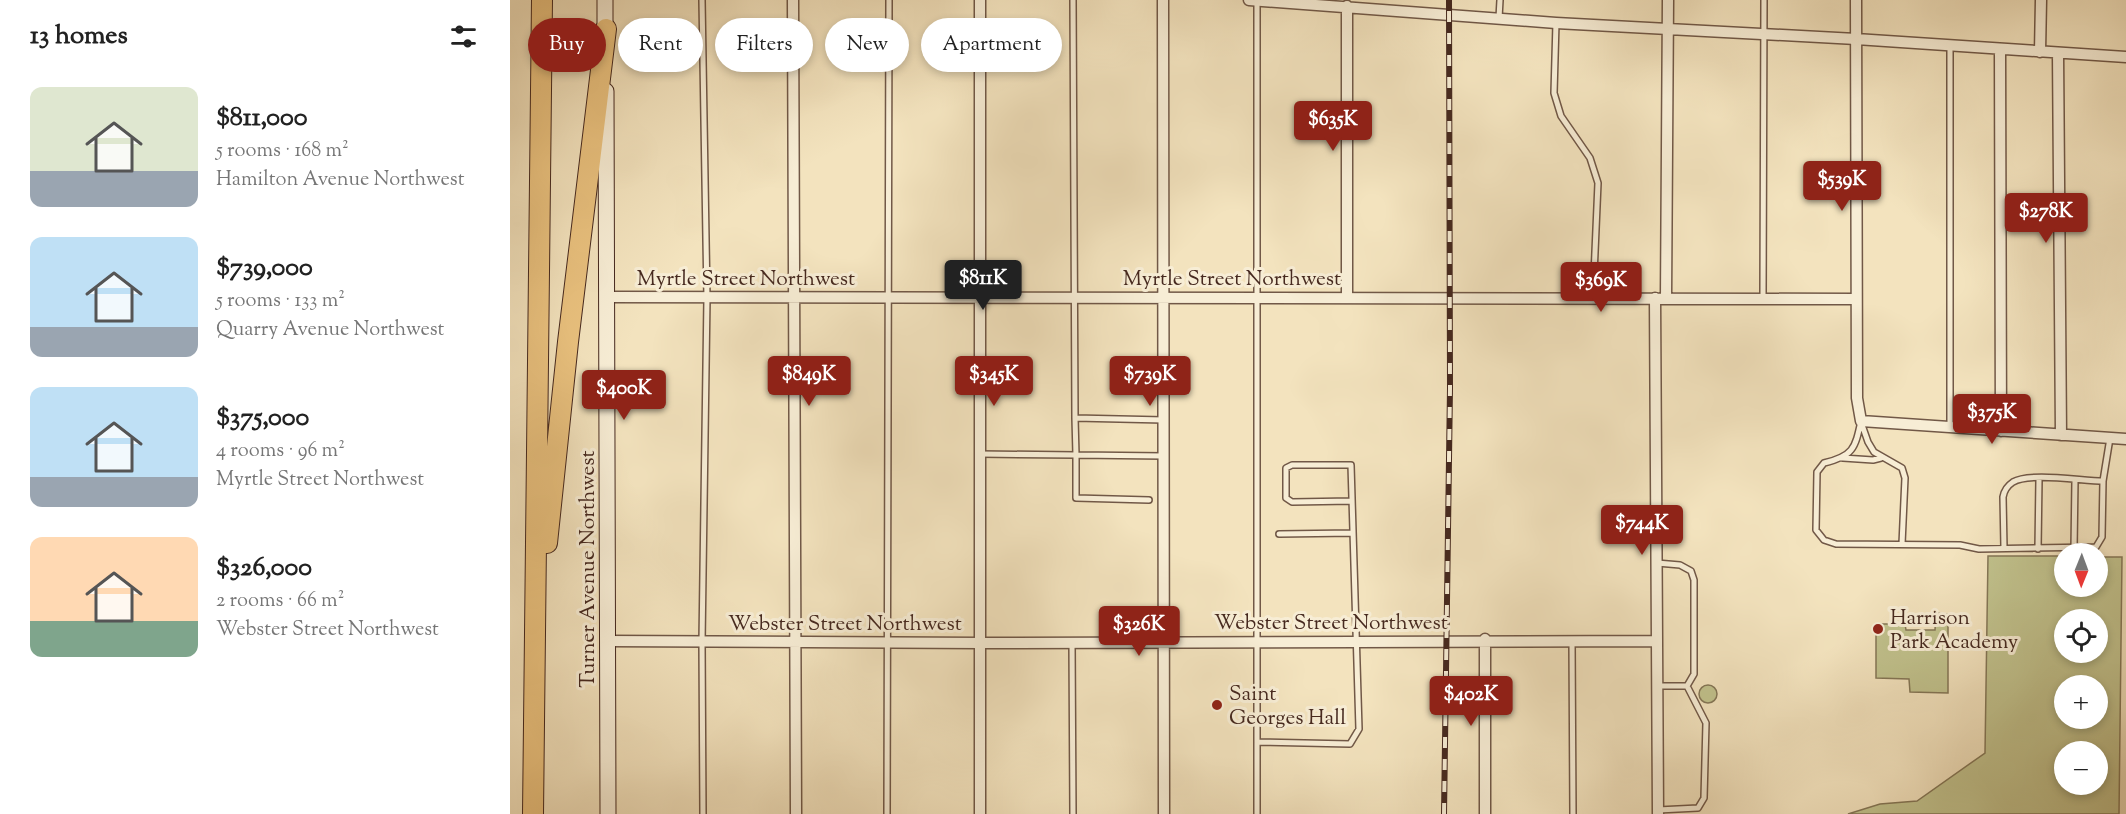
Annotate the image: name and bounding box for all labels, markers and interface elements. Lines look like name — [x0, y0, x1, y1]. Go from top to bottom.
text: 13 homes — [30, 18, 128, 55]
chip: Buy — [528, 18, 606, 72]
chip: Rent — [618, 18, 703, 72]
chip: Filters — [715, 18, 813, 72]
chip: New — [825, 18, 909, 72]
chip: Apartment — [921, 18, 1062, 72]
icon: filters — [447, 20, 480, 53]
text: $811,000 — [216, 100, 308, 137]
pin: $635K — [1291, 101, 1375, 152]
text: $635K — [1308, 106, 1358, 135]
icon: home — [78, 111, 150, 183]
text: 5 rooms · 168 m² — [216, 137, 349, 166]
pin: $539K — [1800, 161, 1884, 212]
text: Hamilton Avenue Northwest — [216, 166, 464, 195]
text: $539K — [1817, 166, 1867, 195]
pin: $278K — [2004, 193, 2088, 244]
text: $278K — [2019, 198, 2073, 227]
text: $739,000 — [216, 250, 313, 287]
pin: $811K — [941, 260, 1025, 311]
icon: home — [78, 261, 150, 333]
pin: $369K — [1559, 262, 1643, 313]
street label: Myrtle Street Northwest — [637, 265, 855, 295]
text: $811K — [959, 265, 1007, 294]
street label: Myrtle Street Northwest — [1123, 265, 1341, 295]
text: $369K — [1575, 267, 1627, 296]
text: 5 rooms · 133 m² — [216, 287, 345, 316]
text: Quarry Avenue Northwest — [216, 316, 444, 345]
pin: $849K — [767, 356, 851, 407]
pin: $345K — [952, 356, 1036, 407]
pin: $739K — [1108, 356, 1192, 407]
text: $849K — [782, 361, 836, 390]
text: $345K — [969, 361, 1019, 390]
text: $739K — [1124, 361, 1176, 390]
pin: $400K — [582, 370, 666, 421]
text: $400K — [596, 375, 652, 404]
pin: $375K — [1950, 394, 2034, 445]
text: $375K — [1967, 399, 2017, 428]
text: $375,000 — [216, 400, 309, 437]
icon: home — [78, 411, 150, 483]
text: 4 rooms · 96 m² — [216, 437, 345, 466]
street label: Turner Avenue Northwest — [574, 450, 604, 688]
text: Myrtle Street Northwest — [216, 466, 424, 495]
pin: $744K — [1600, 505, 1684, 556]
text: $744K — [1615, 510, 1669, 539]
north arrow — [2054, 543, 2108, 597]
map controls — [2054, 543, 2108, 795]
text: $326,000 — [216, 550, 312, 587]
icon: home — [78, 561, 150, 633]
text: 2 rooms · 66 m² — [216, 587, 344, 616]
place label: Harrison Park Academy — [1890, 604, 2019, 658]
pin: $326K — [1097, 606, 1181, 657]
street label: Webster Street Northwest — [1214, 609, 1448, 639]
button: locate — [2054, 609, 2108, 663]
street label: Webster Street Northwest — [728, 610, 962, 640]
text: $326K — [1113, 611, 1165, 640]
text: Webster Street Northwest — [216, 616, 439, 645]
marker: Harrison Park Academy — [1871, 622, 1885, 636]
button: + — [2054, 675, 2108, 729]
pin: $402K — [1429, 676, 1513, 727]
place label: Saint Georges Hall — [1229, 680, 1346, 734]
text: $402K — [1444, 681, 1498, 710]
marker: Saint Georges Hall — [1210, 698, 1224, 712]
button: − — [2054, 741, 2108, 795]

